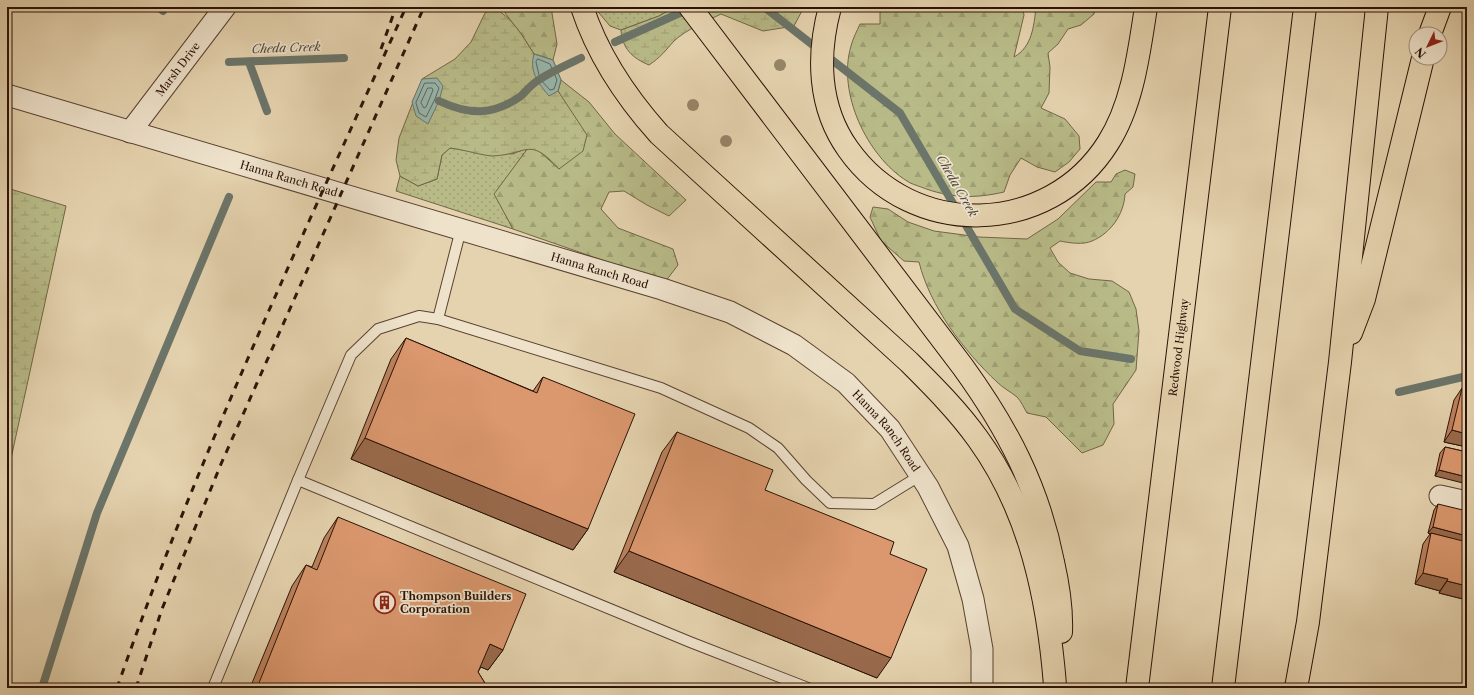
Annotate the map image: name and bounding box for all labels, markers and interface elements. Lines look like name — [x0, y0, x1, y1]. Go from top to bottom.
north arrow — [1408, 26, 1448, 66]
street label: Marsh Drive — [153, 39, 203, 99]
water label: Cheda Creek — [251, 39, 321, 56]
text: N — [1412, 44, 1429, 61]
water label: Cheda Creek — [934, 152, 982, 220]
street label: Hanna Ranch Road — [238, 157, 340, 200]
street label: Hanna Ranch Road — [549, 249, 650, 292]
street label: Redwood Highway — [1166, 297, 1192, 397]
street label: Hanna Ranch Road — [849, 387, 923, 475]
building icon: Thompson Builders Corporation — [371, 589, 397, 615]
place label: Thompson Builders Corporation — [400, 589, 511, 616]

